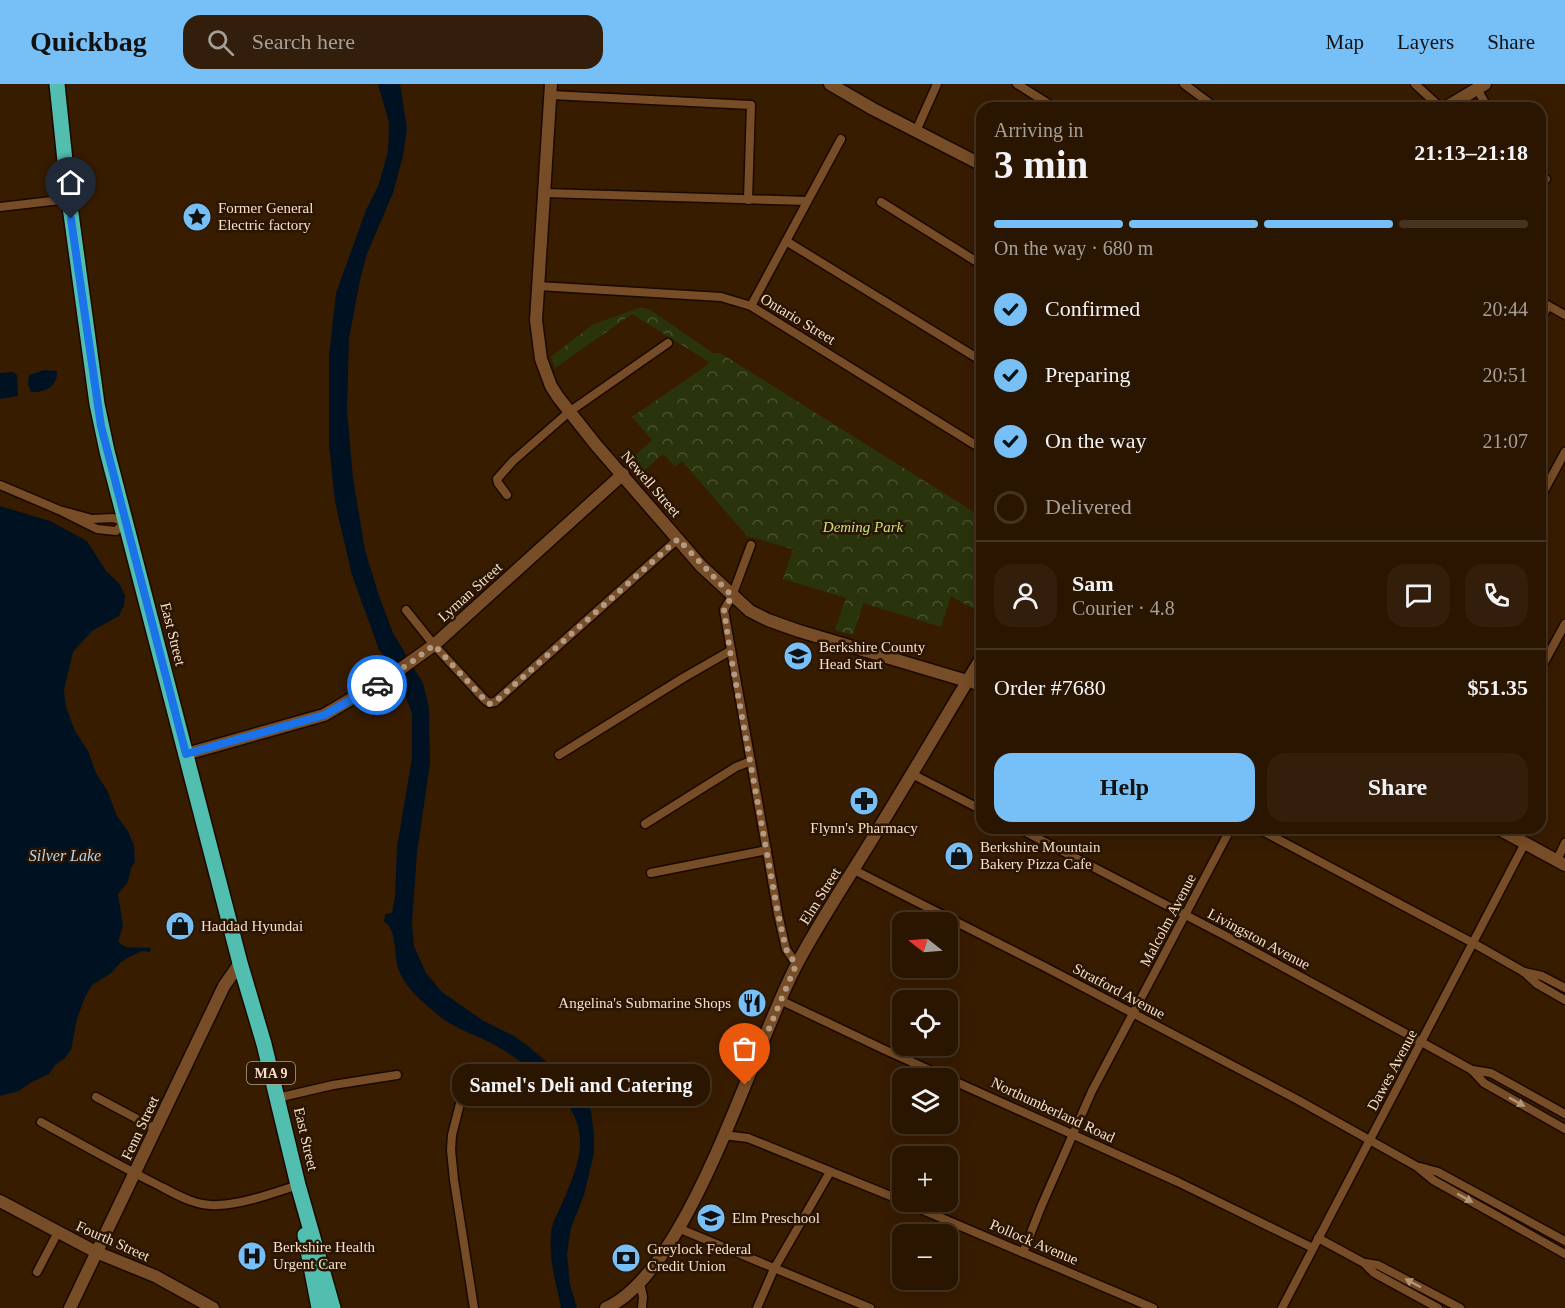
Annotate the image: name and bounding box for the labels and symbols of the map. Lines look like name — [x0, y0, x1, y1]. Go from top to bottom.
pin — [45, 157, 96, 219]
place label: Former General Electric factory — [218, 200, 313, 233]
place icon: Former General Electric factory — [181, 201, 213, 233]
street label: Ontario Street — [758, 290, 839, 348]
street label: Newell Street — [618, 448, 684, 521]
park label: Deming Park — [822, 519, 904, 535]
street label: Lyman Street — [435, 559, 506, 625]
street label: East Street — [157, 601, 189, 668]
place label: Berkshire County Head Start — [819, 639, 926, 672]
school or university icon: Berkshire County Head Start — [782, 640, 814, 672]
courier — [347, 655, 407, 715]
pharmacy icon: Flynn's Pharmacy — [848, 785, 880, 817]
place label: Flynn's Pharmacy — [810, 820, 918, 836]
place label: Berkshire Mountain Bakery Pizza Cafe — [980, 839, 1101, 872]
shop icon: Berkshire Mountain Bakery Pizza Cafe — [943, 840, 975, 872]
water label: Silver Lake — [29, 847, 101, 864]
street label: Elm Street — [796, 864, 844, 927]
street label: Malcolm Avenue — [1137, 871, 1199, 969]
street label: Livingston Avenue — [1205, 905, 1313, 973]
shop icon: Haddad Hyundai — [164, 910, 196, 942]
north arrow — [892, 912, 958, 978]
place label: Haddad Hyundai — [201, 918, 303, 934]
street label: Stratford Avenue — [1070, 960, 1168, 1022]
restaurant icon: Angelina's Submarine Shops — [736, 987, 768, 1019]
place label: Angelina's Submarine Shops — [558, 995, 731, 1011]
pin — [719, 1023, 770, 1085]
street label: Dawes Avenue — [1364, 1027, 1420, 1113]
road number: MA 9 — [247, 1062, 295, 1084]
callout: Samel's Deli and Catering — [451, 1064, 709, 1106]
street label: Northumberland Road — [989, 1074, 1118, 1146]
street label: Fenn Street — [118, 1093, 162, 1163]
one-way arrow — [1509, 1097, 1526, 1107]
street label: East Street — [291, 1106, 321, 1173]
one-way arrow — [1457, 1193, 1474, 1203]
school or university icon: Elm Preschool — [695, 1202, 727, 1234]
place label: Elm Preschool — [732, 1210, 820, 1226]
street label: Pollock Avenue — [987, 1216, 1081, 1268]
street label: Fourth Street — [74, 1218, 153, 1265]
place label: Berkshire Health Urgent Care — [273, 1239, 376, 1272]
hospital icon: Berkshire Health Urgent Care — [236, 1240, 268, 1272]
place label: Greylock Federal Credit Union — [647, 1241, 752, 1274]
bank icon: Greylock Federal Credit Union — [610, 1242, 642, 1274]
one-way arrow — [1404, 1278, 1421, 1288]

